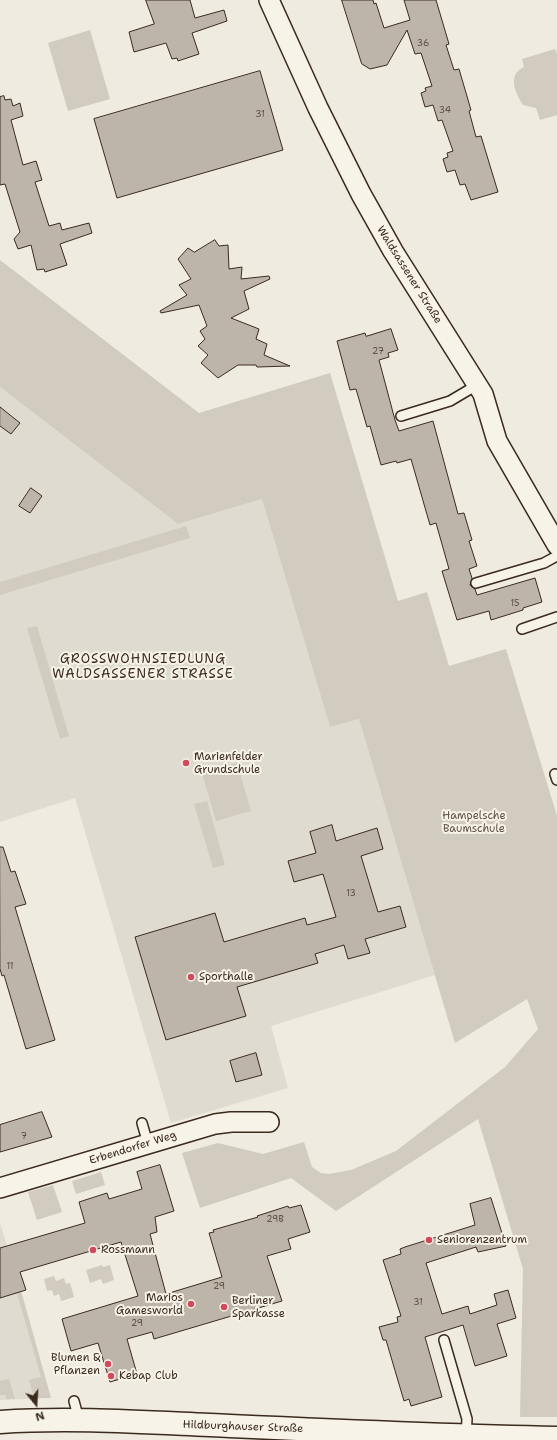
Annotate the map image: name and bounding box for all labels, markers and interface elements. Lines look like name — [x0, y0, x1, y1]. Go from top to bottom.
house number: 36 — [417, 39, 429, 49]
house number: 34 — [439, 106, 451, 116]
house number: 31 — [255, 110, 265, 120]
street label: Waldsassener Straße — [374, 224, 444, 326]
house number: 27 — [372, 347, 384, 357]
house number: 15 — [510, 599, 520, 609]
district label: GROSSWOHNSIEDLUNG WALDSASSENER STRASSE — [52, 652, 234, 683]
place label: Marienfelder Grundschule — [194, 750, 263, 776]
marker: Marienfelder Grundschule — [181, 758, 191, 768]
park label: Hampelsche Baumschule — [442, 809, 506, 835]
house number: 13 — [346, 889, 356, 899]
house number: 11 — [6, 962, 14, 972]
place label: Sporthalle — [199, 970, 253, 984]
marker: Sporthalle — [186, 972, 196, 982]
street label: Erbendorfer Weg — [88, 1128, 178, 1168]
house number: 7 — [21, 1132, 27, 1142]
house number: 29B — [266, 1215, 284, 1225]
place label: Seniorenzentrum — [437, 1233, 527, 1247]
marker: Seniorenzentrum — [424, 1235, 434, 1245]
place label: Rossmann — [101, 1243, 155, 1257]
marker: Rossmann — [88, 1245, 98, 1255]
house number: 29 — [213, 1282, 225, 1292]
place label: Marios Gamesworld — [116, 1291, 183, 1317]
place label: Berliner Sparkasse — [232, 1294, 285, 1320]
house number: 31 — [413, 1298, 423, 1308]
marker: Marios Gamesworld — [186, 1299, 196, 1309]
marker: Berliner Sparkasse — [219, 1302, 229, 1312]
house number: 29 — [131, 1319, 143, 1329]
place label: Blumen & Pflanzen — [51, 1351, 100, 1377]
marker: Blumen & Pflanzen — [103, 1359, 113, 1369]
place label: Kebap Club — [119, 1369, 178, 1383]
marker: Kebap Club — [106, 1371, 116, 1381]
north arrow — [16, 1384, 56, 1424]
text: N — [33, 1407, 46, 1424]
street label: Hildburghauser Straße — [182, 1418, 304, 1436]

